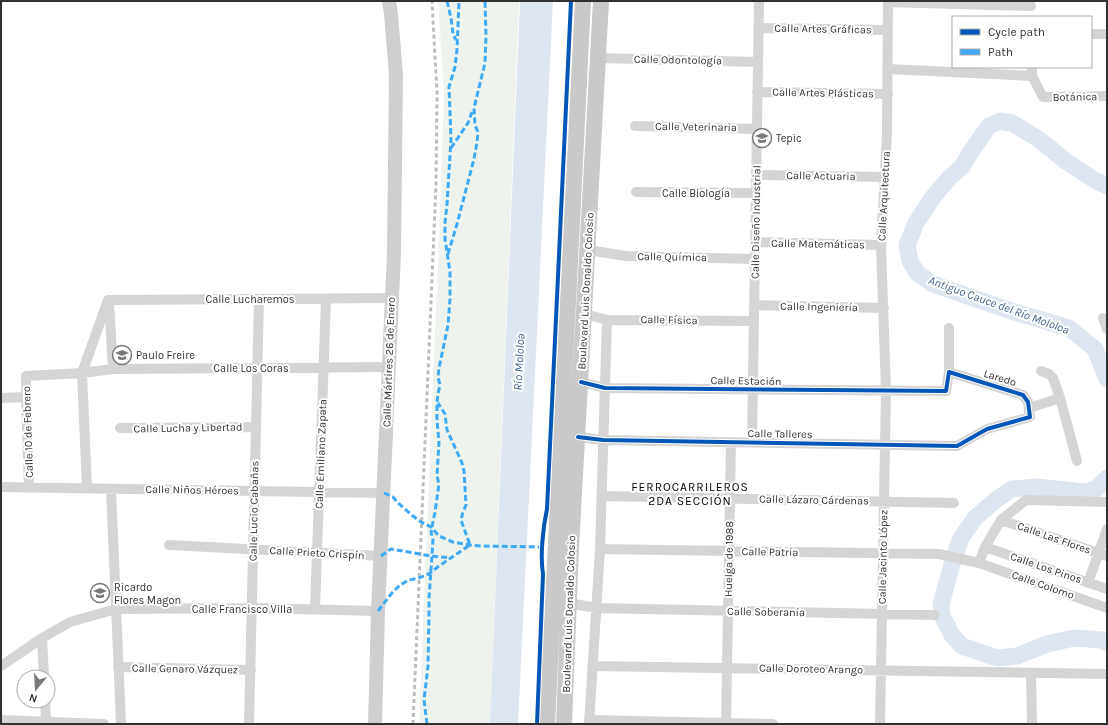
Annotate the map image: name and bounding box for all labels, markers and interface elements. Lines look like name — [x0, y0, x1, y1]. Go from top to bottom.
legend — [952, 16, 1092, 68]
street label: Calle Artes Gráficas — [774, 22, 872, 36]
text: Cycle path — [988, 25, 1045, 39]
text: Path — [988, 45, 1013, 59]
street label: Calle Odontología — [634, 53, 722, 67]
street label: Calle Artes Plásticas — [772, 86, 874, 100]
street label: Botánica — [1053, 90, 1097, 104]
street label: Calle Veterinaria — [655, 120, 737, 134]
school or university icon: Tepic — [751, 127, 773, 149]
place label: Tepic — [776, 132, 802, 145]
street label: Calle Arquitectura — [875, 151, 893, 241]
street label: Calle Diseño Industrial — [749, 165, 763, 279]
street label: Calle Actuaria — [786, 169, 856, 183]
street label: Calle Biología — [662, 187, 730, 200]
street label: Boulevard Luis Donaldo Colosio — [575, 212, 597, 370]
street label: Calle Matemáticas — [771, 237, 865, 251]
street label: Calle Química — [637, 250, 707, 264]
water label: Antiguo Cauce del Río Mololoa — [927, 273, 1071, 337]
street label: Calle Lucharemos — [205, 293, 295, 306]
street label: Calle Mártires 26 de Enero — [380, 297, 398, 427]
street label: Calle Ingeniería — [780, 300, 858, 314]
street label: Calle Física — [640, 313, 698, 327]
water label: Río Mololoa — [511, 333, 527, 391]
school or university icon: Paulo Freire — [111, 344, 133, 366]
place label: Paulo Freire — [136, 349, 195, 362]
street label: Calle Los Coras — [213, 362, 289, 375]
street label: Laredo — [982, 367, 1018, 389]
street label: Calle Estación — [710, 374, 782, 388]
street label: Calle 10 de Febrero — [20, 386, 36, 478]
street label: Calle Emiliano Zapata — [313, 399, 329, 509]
street label: Calle Lucha y Libertad — [133, 421, 243, 435]
street label: Calle Talleres — [747, 427, 813, 441]
street label: Calle Lucio Cabañas — [247, 460, 261, 561]
district label: FERROCARRILEROS 2DA SECCIÓN — [631, 480, 749, 508]
street label: Calle Niños Héroes — [145, 483, 239, 497]
street label: Calle Lázaro Cárdenas — [759, 493, 869, 507]
street label: Calle Jacinto López — [876, 510, 890, 604]
street label: Calle Las Flores — [1015, 519, 1093, 557]
street label: Huelga de 1988 — [722, 521, 736, 597]
street label: Boulevard Luis Donaldo Colosio — [560, 535, 578, 693]
street label: Calle Prieto Crispín — [269, 544, 365, 562]
street label: Calle Patria — [741, 545, 799, 559]
street label: Calle Los Pinos — [1009, 550, 1084, 586]
street label: Calle Colomo — [1010, 568, 1076, 602]
place label: Ricardo Flores Magon — [114, 581, 181, 607]
school or university icon: Ricardo Flores Magon — [89, 582, 111, 604]
street label: Calle Francisco Villa — [192, 603, 292, 616]
street label: Calle Soberanía — [727, 605, 805, 619]
street label: Calle Genaro Vázquez — [132, 662, 238, 676]
street label: Calle Doroteo Arango — [759, 662, 863, 676]
north arrow — [16, 669, 56, 709]
text: N — [27, 691, 39, 705]

